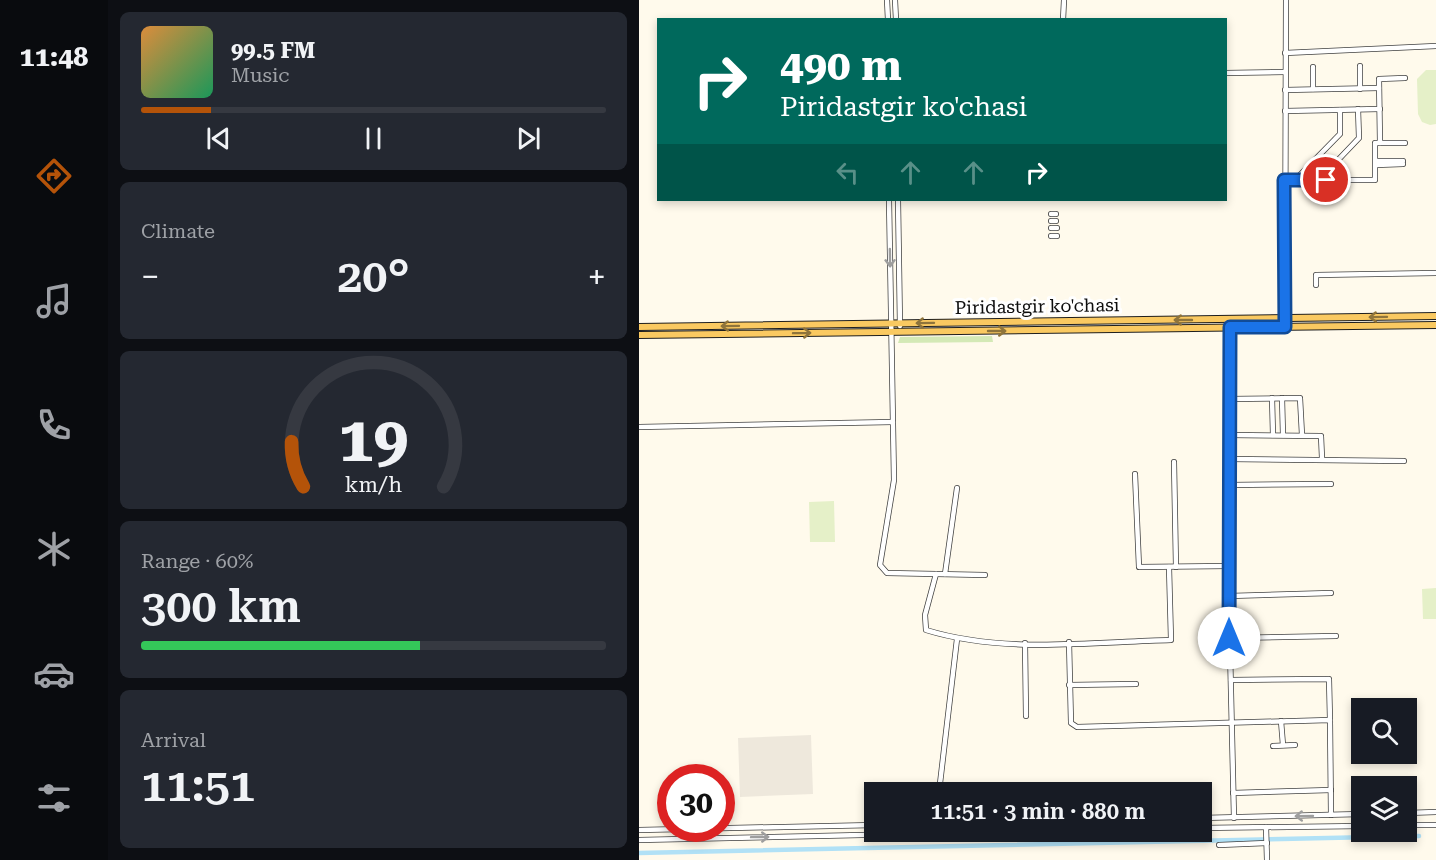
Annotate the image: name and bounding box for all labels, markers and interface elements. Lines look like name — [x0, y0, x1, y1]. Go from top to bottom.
text: 99.5 FM — [231, 38, 315, 63]
text: 11:48 — [20, 41, 88, 73]
text: 490 m — [780, 41, 902, 90]
icon: right — [681, 42, 759, 120]
text: Music — [231, 63, 290, 87]
text: Piridastgir ko'chasi — [780, 91, 1027, 123]
icon: previous — [202, 122, 235, 155]
icon: pause — [357, 122, 390, 155]
icon: next — [512, 122, 545, 155]
pin — [1300, 154, 1351, 205]
icon: directions — [33, 155, 75, 197]
icon: left — [831, 156, 864, 189]
icon: ahead — [894, 156, 927, 189]
icon: ahead — [957, 156, 990, 189]
icon: right — [1020, 156, 1053, 189]
icon: arrive — [1309, 163, 1342, 196]
text: Climate — [141, 219, 215, 243]
one-way arrow — [885, 247, 896, 267]
text: 20° — [337, 250, 410, 303]
text: − — [141, 257, 159, 296]
text: + — [588, 257, 606, 296]
icon: music — [33, 280, 75, 322]
street label: Piridastgir ko'chasi — [954, 294, 1120, 318]
one-way arrow — [1368, 311, 1388, 323]
one-way arrow — [1173, 314, 1193, 326]
one-way arrow — [915, 317, 935, 328]
one-way arrow — [720, 320, 740, 332]
one-way arrow — [987, 325, 1007, 336]
one-way arrow — [792, 327, 812, 339]
text: 19 — [339, 403, 408, 476]
icon: phone — [33, 404, 75, 446]
text: km/h — [345, 472, 402, 497]
icon: climate — [33, 528, 75, 570]
text: Range · 60% — [141, 549, 253, 573]
text: 300 km — [141, 580, 301, 633]
position arrow — [1197, 606, 1261, 670]
icon: car — [33, 653, 75, 695]
map controls — [1351, 698, 1417, 842]
button: search — [1351, 698, 1417, 764]
text: Arrival — [141, 728, 206, 752]
text: 11:51 — [141, 759, 255, 812]
speed limit sign: 30 — [657, 764, 735, 842]
button: layers — [1351, 776, 1417, 842]
icon: filters — [33, 777, 75, 819]
text: 11:51 · 3 min · 880 m — [931, 799, 1145, 824]
one-way arrow — [1294, 810, 1314, 822]
one-way arrow — [750, 831, 770, 843]

